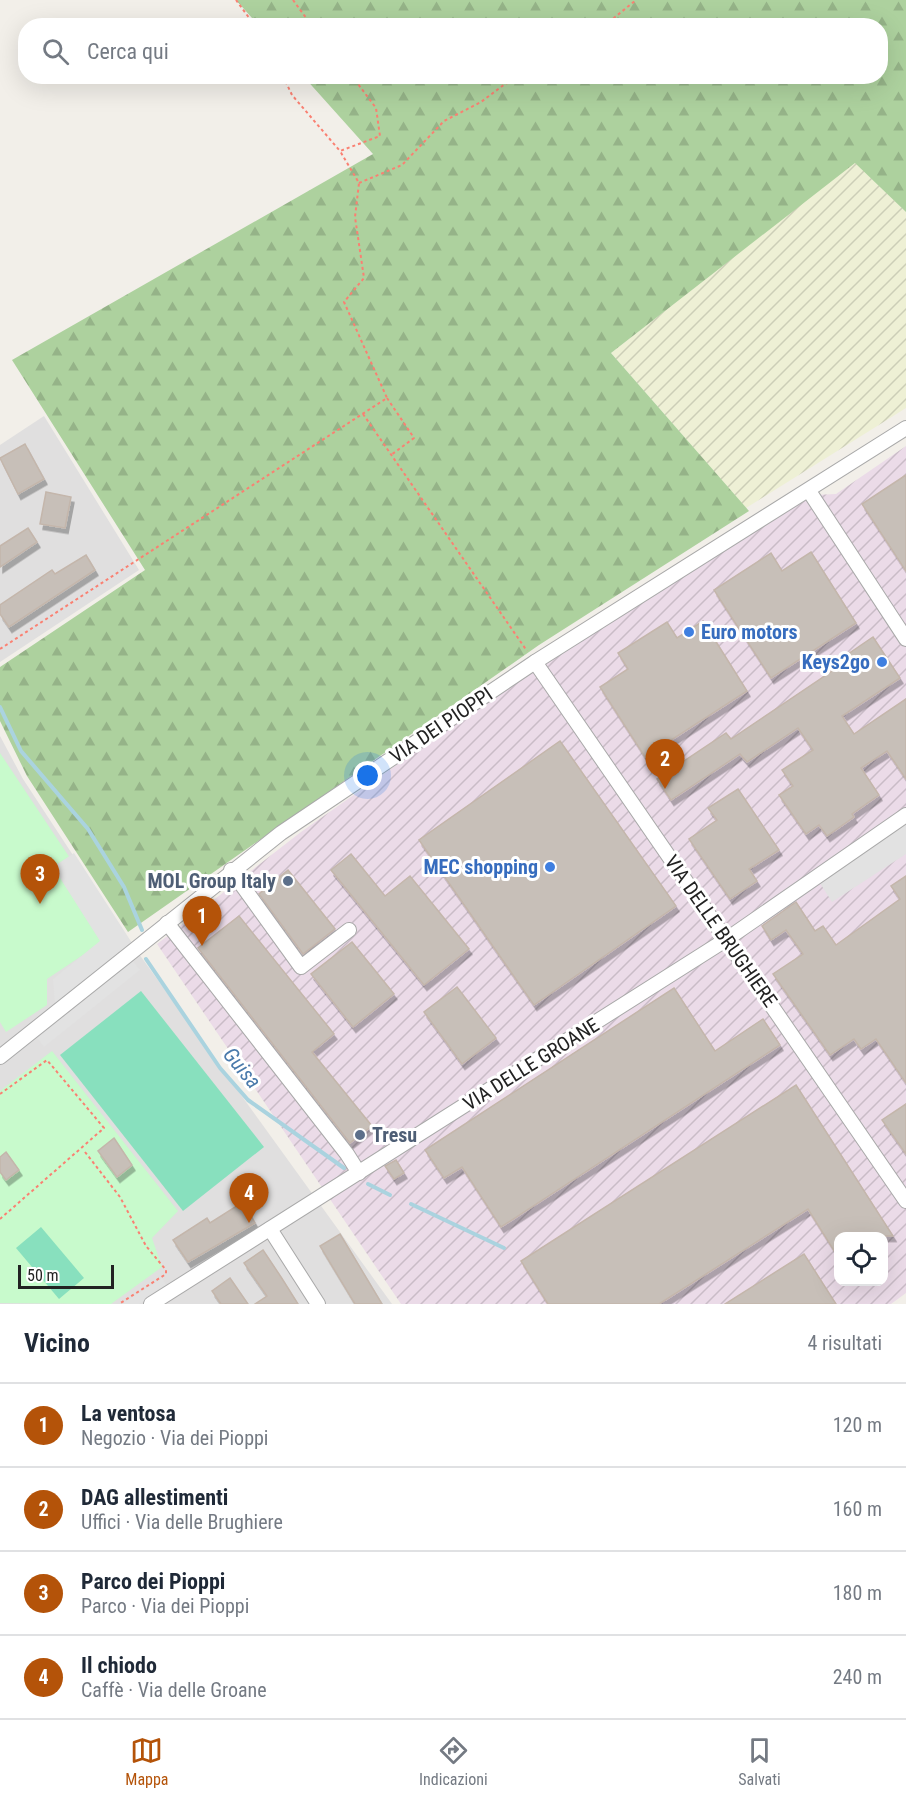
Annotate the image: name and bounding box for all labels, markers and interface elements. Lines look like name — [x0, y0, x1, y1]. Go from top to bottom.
search box — [18, 18, 888, 84]
icon: search — [39, 35, 72, 68]
text: Cerca qui — [87, 39, 169, 64]
place label: Euro motors — [701, 620, 798, 644]
marker: Euro motors — [682, 625, 696, 639]
place label: Keys2go — [802, 650, 870, 674]
marker: Keys2go — [875, 655, 889, 669]
street label: VIA DEI PIOPPI — [385, 682, 497, 768]
pin: 2 — [646, 740, 684, 789]
your location — [353, 761, 382, 790]
street label: VIA DELLE BRUGHIERE — [660, 850, 782, 1012]
pin: 3 — [20, 854, 60, 904]
place label: MEC shopping — [423, 855, 538, 879]
marker: MEC shopping — [543, 860, 557, 874]
place label: MOL Group Italy — [147, 869, 276, 893]
marker: MOL Group Italy — [281, 874, 295, 888]
pin: 1 — [182, 896, 222, 946]
street label: VIA DELLE GROANE — [459, 1013, 603, 1115]
water label: Guisa — [218, 1043, 266, 1093]
place label: Tresu — [372, 1123, 417, 1147]
marker: Tresu — [353, 1128, 367, 1142]
pin: 4 — [230, 1174, 268, 1223]
map controls — [834, 1232, 888, 1286]
button: locate — [834, 1232, 888, 1286]
scale bar — [18, 1262, 114, 1290]
text: 50 m — [27, 1266, 59, 1285]
text: Vicino — [24, 1328, 90, 1358]
text: 4 risultati — [807, 1331, 882, 1355]
text: La ventosa — [81, 1401, 176, 1426]
text: 1 — [38, 1413, 49, 1437]
text: 120 m — [833, 1413, 882, 1437]
text: Negozio · Via dei Pioppi — [81, 1426, 268, 1450]
text: DAG allestimenti — [81, 1485, 228, 1510]
text: 2 — [38, 1497, 49, 1521]
text: 160 m — [833, 1497, 882, 1521]
text: Uffici · Via delle Brughiere — [81, 1510, 283, 1534]
text: Parco dei Pioppi — [81, 1569, 225, 1594]
text: 3 — [38, 1581, 49, 1605]
text: 180 m — [833, 1581, 882, 1605]
text: Parco · Via dei Pioppi — [81, 1594, 249, 1618]
text: Il chiodo — [81, 1653, 157, 1678]
text: 4 — [38, 1665, 49, 1689]
text: 240 m — [833, 1665, 882, 1689]
text: Caffè · Via delle Groane — [81, 1678, 267, 1702]
tab: Mappa — [125, 1734, 169, 1789]
tab: Indicazioni — [419, 1734, 488, 1789]
tab: Salvati — [738, 1734, 781, 1789]

